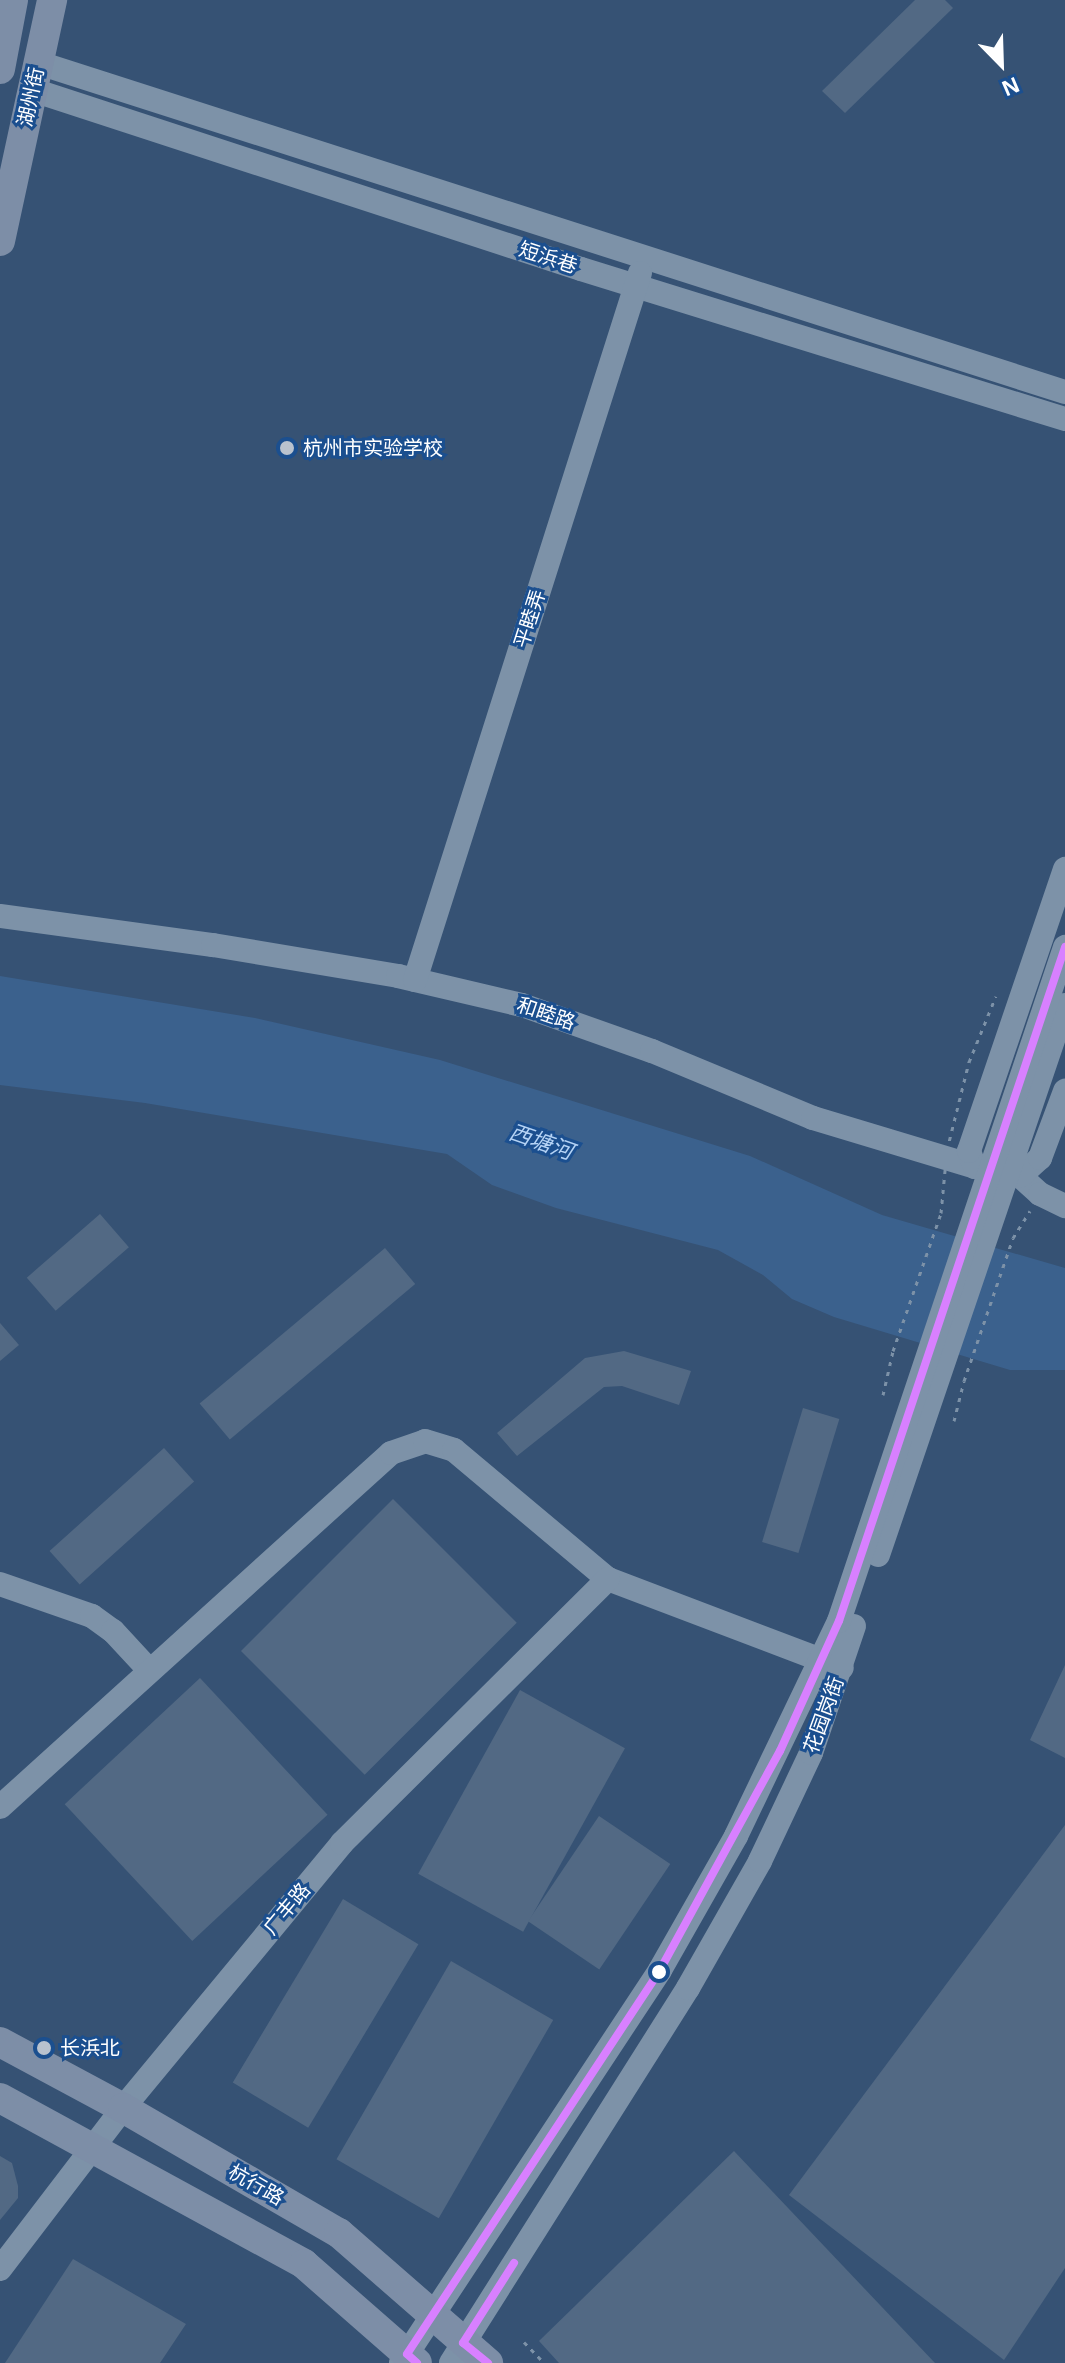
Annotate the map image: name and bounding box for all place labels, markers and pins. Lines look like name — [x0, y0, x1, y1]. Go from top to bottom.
place label: 杭州市实验学校 — [303, 436, 443, 460]
marker: 杭州市实验学校 — [278, 439, 296, 457]
unlabelled marker — [651, 1964, 667, 1980]
place label: 长浜北 — [60, 2036, 120, 2060]
marker: 长浜北 — [35, 2039, 53, 2057]

